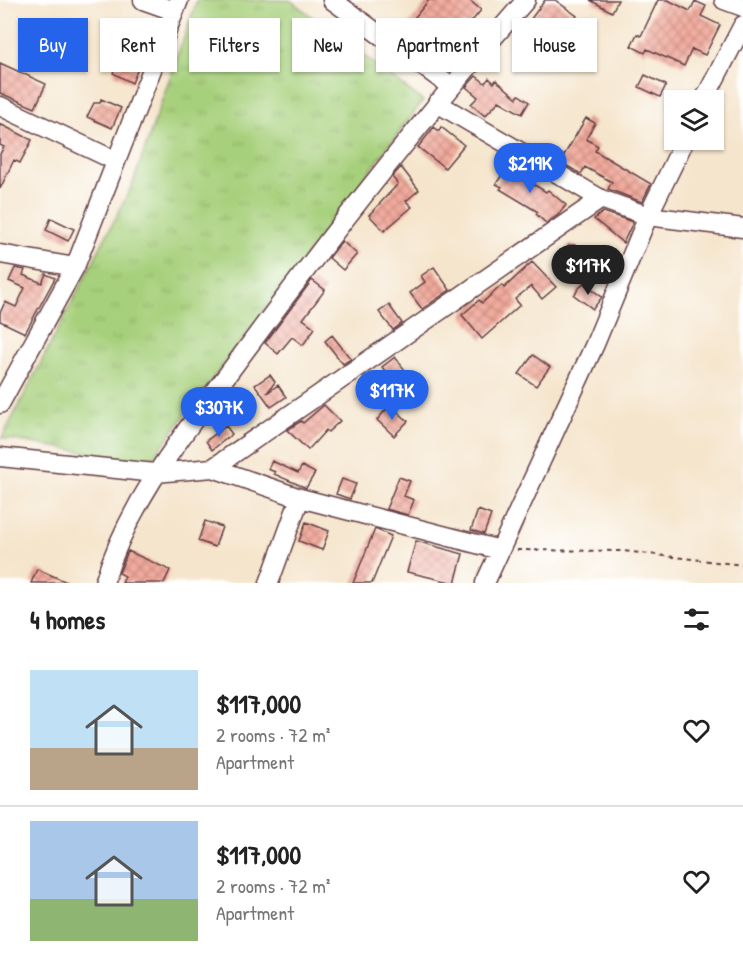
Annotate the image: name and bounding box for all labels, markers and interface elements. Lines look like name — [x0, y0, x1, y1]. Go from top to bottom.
chip: Buy — [18, 18, 88, 72]
chip: Rent — [100, 18, 177, 72]
chip: Filters — [189, 18, 280, 72]
chip: New — [292, 18, 364, 72]
chip: Apartment — [376, 18, 500, 72]
chip: House — [512, 18, 597, 72]
map controls — [664, 90, 724, 150]
button: layers — [664, 90, 724, 150]
pin: $219K — [488, 143, 572, 194]
text: $219K — [508, 149, 552, 176]
pin: $117K — [546, 245, 630, 296]
text: $117K — [565, 251, 611, 278]
pin: $117K — [350, 370, 434, 421]
text: $117K — [369, 376, 415, 403]
pin: $307K — [177, 387, 261, 438]
text: $307K — [195, 393, 243, 420]
text: 4 homes — [30, 602, 105, 637]
icon: filters — [680, 603, 713, 636]
text: $117,000 — [216, 686, 301, 721]
icon: home — [78, 694, 150, 766]
icon: heart — [680, 714, 713, 747]
text: 2 rooms · 72 m² — [216, 721, 330, 748]
text: Apartment — [216, 748, 294, 775]
text: $117,000 — [216, 837, 301, 872]
icon: home — [78, 845, 150, 917]
icon: heart — [680, 865, 713, 898]
text: 2 rooms · 72 m² — [216, 872, 330, 899]
text: Apartment — [216, 899, 294, 926]

